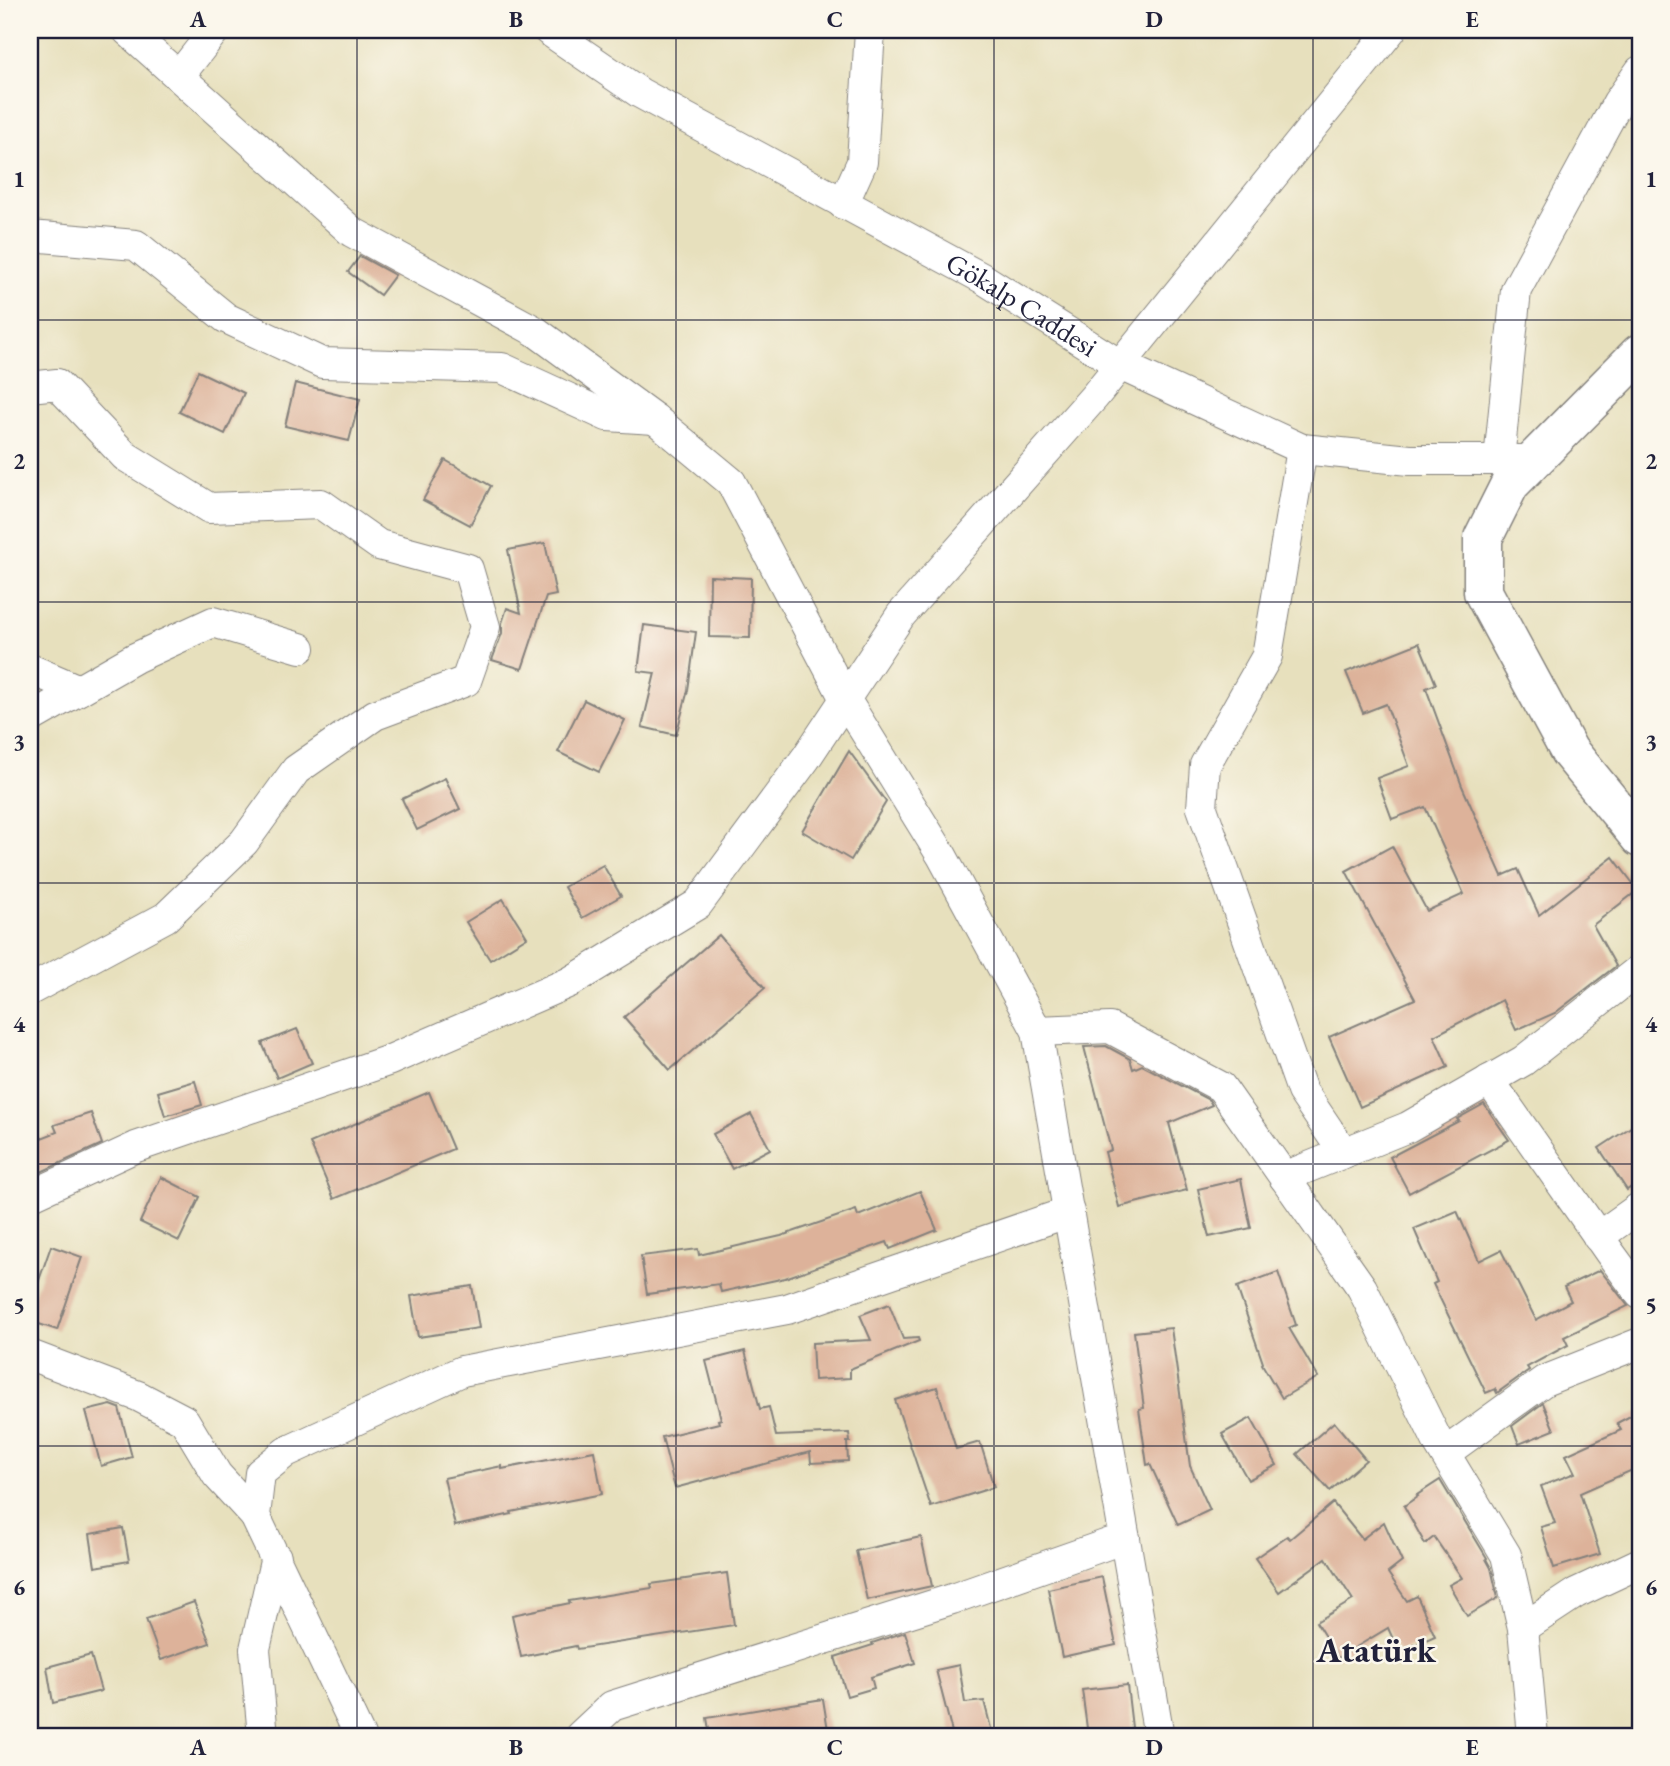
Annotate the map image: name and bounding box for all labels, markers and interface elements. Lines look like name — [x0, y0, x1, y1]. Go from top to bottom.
text: A — [189, 4, 207, 34]
text: B — [509, 4, 523, 34]
text: C — [827, 4, 843, 34]
text: D — [1145, 4, 1163, 34]
text: E — [1465, 4, 1479, 34]
text: 1 — [13, 164, 25, 194]
text: 1 — [1645, 164, 1657, 194]
street label: Gökalp Caddesi — [940, 244, 1105, 364]
text: 2 — [13, 446, 25, 476]
text: 2 — [1645, 446, 1657, 476]
text: 3 — [13, 727, 25, 757]
text: 3 — [1645, 727, 1657, 757]
text: 4 — [13, 1009, 26, 1039]
text: 4 — [1645, 1009, 1658, 1039]
text: 5 — [13, 1290, 25, 1320]
text: 5 — [1645, 1290, 1657, 1320]
text: 6 — [13, 1572, 25, 1602]
text: 6 — [1645, 1572, 1657, 1602]
district label: Atatürk — [1315, 1627, 1437, 1672]
text: A — [189, 1732, 207, 1762]
text: B — [509, 1732, 523, 1762]
text: C — [827, 1732, 843, 1762]
text: D — [1145, 1732, 1163, 1762]
text: E — [1465, 1732, 1479, 1762]

